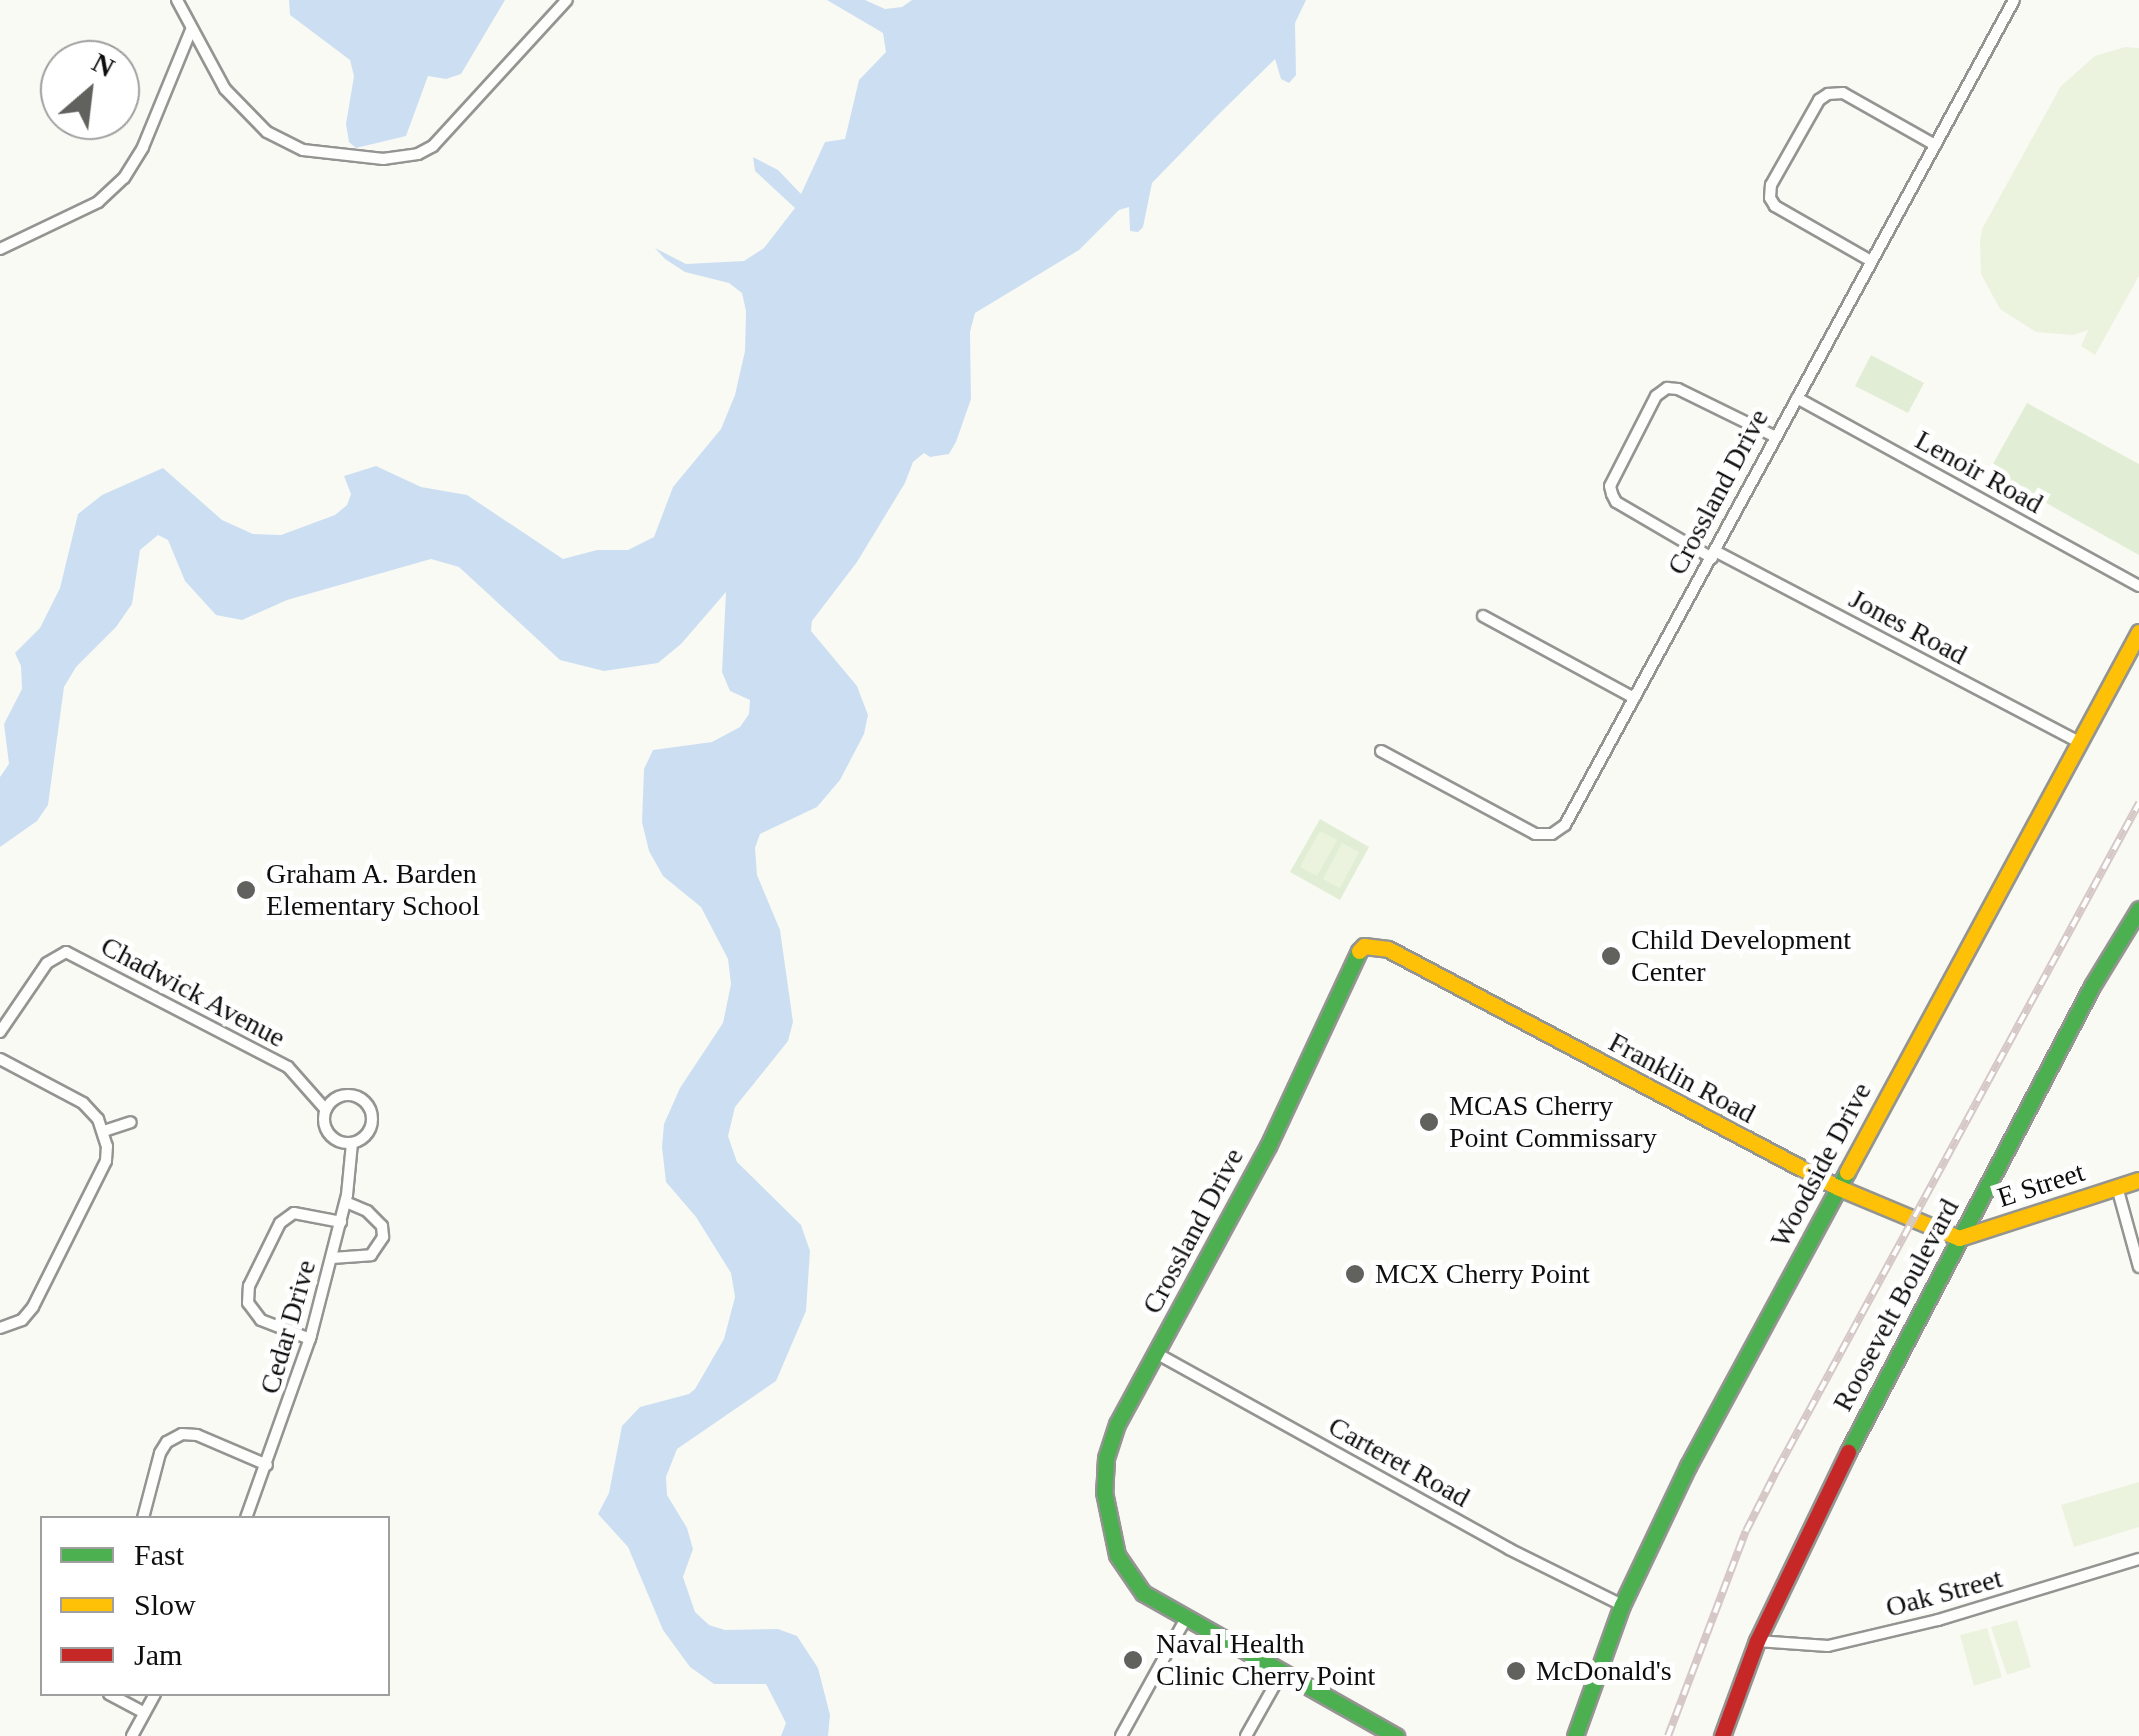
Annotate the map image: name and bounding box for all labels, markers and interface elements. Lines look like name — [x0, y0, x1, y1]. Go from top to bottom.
north arrow — [40, 40, 140, 140]
text: N — [87, 46, 120, 83]
street label: Crossland Drive — [1660, 403, 1776, 581]
street label: Lenoir Road — [1909, 423, 2049, 521]
street label: Jones Road — [1843, 582, 1973, 672]
place label: Graham A. Barden Elementary School — [266, 857, 480, 923]
marker: Graham A. Barden Elementary School — [235, 879, 257, 901]
place label: Child Development Center — [1631, 923, 1851, 989]
street label: Chadwick Avenue — [94, 929, 292, 1055]
marker: Child Development Center — [1600, 945, 1622, 967]
street label: Franklin Road — [1603, 1025, 1761, 1131]
street label: Woodside Drive — [1763, 1077, 1879, 1253]
place label: MCAS Cherry Point Commissary — [1449, 1089, 1657, 1155]
marker: MCAS Cherry Point Commissary — [1418, 1111, 1440, 1133]
street label: Crossland Drive — [1135, 1142, 1251, 1320]
street label: E Street — [1993, 1155, 2089, 1215]
street label: Roosevelt Boulevard — [1826, 1193, 1966, 1417]
street label: Cedar Drive — [253, 1256, 323, 1398]
place label: MCX Cherry Point — [1375, 1257, 1590, 1291]
marker: MCX Cherry Point — [1344, 1263, 1366, 1285]
street label: Carteret Road — [1323, 1409, 1475, 1515]
legend — [40, 1516, 390, 1696]
text: Fast — [134, 1538, 184, 1571]
street label: Oak Street — [1882, 1561, 2006, 1625]
text: Slow — [134, 1588, 196, 1621]
place label: Naval Health Clinic Cherry Point — [1156, 1627, 1375, 1693]
text: Jam — [134, 1638, 182, 1671]
marker: Naval Health Clinic Cherry Point — [1120, 1647, 1146, 1673]
place label: McDonald's — [1536, 1654, 1672, 1688]
marker: McDonald's — [1505, 1660, 1527, 1682]

